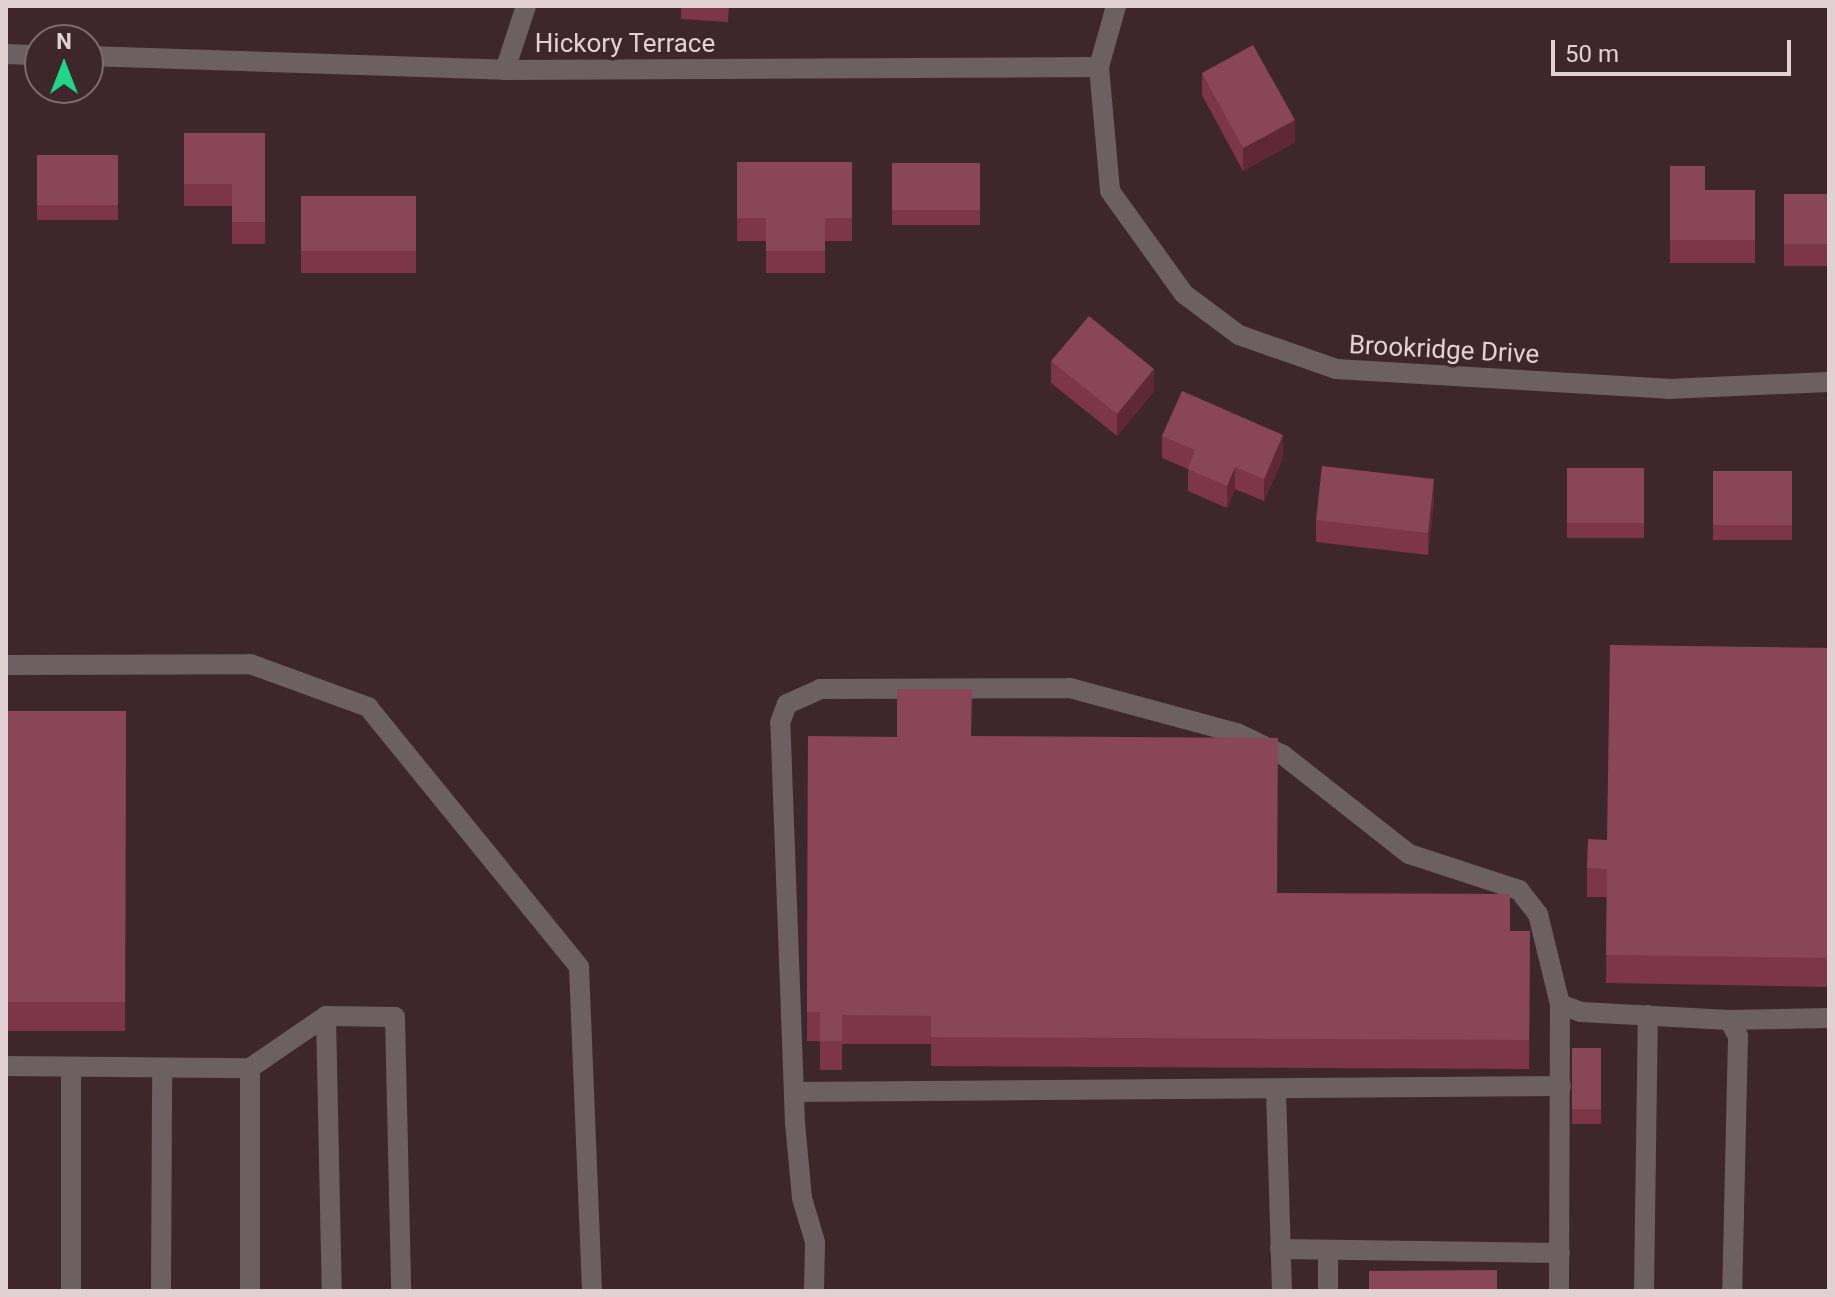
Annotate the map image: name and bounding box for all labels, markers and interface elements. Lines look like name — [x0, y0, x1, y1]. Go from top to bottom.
north arrow — [24, 24, 104, 104]
scale bar — [1555, 24, 1795, 74]
street label: Hickory Terrace — [535, 28, 715, 60]
text: N — [56, 29, 72, 54]
text: 50 m — [1565, 40, 1619, 68]
street label: Brookridge Drive — [1348, 329, 1540, 371]

